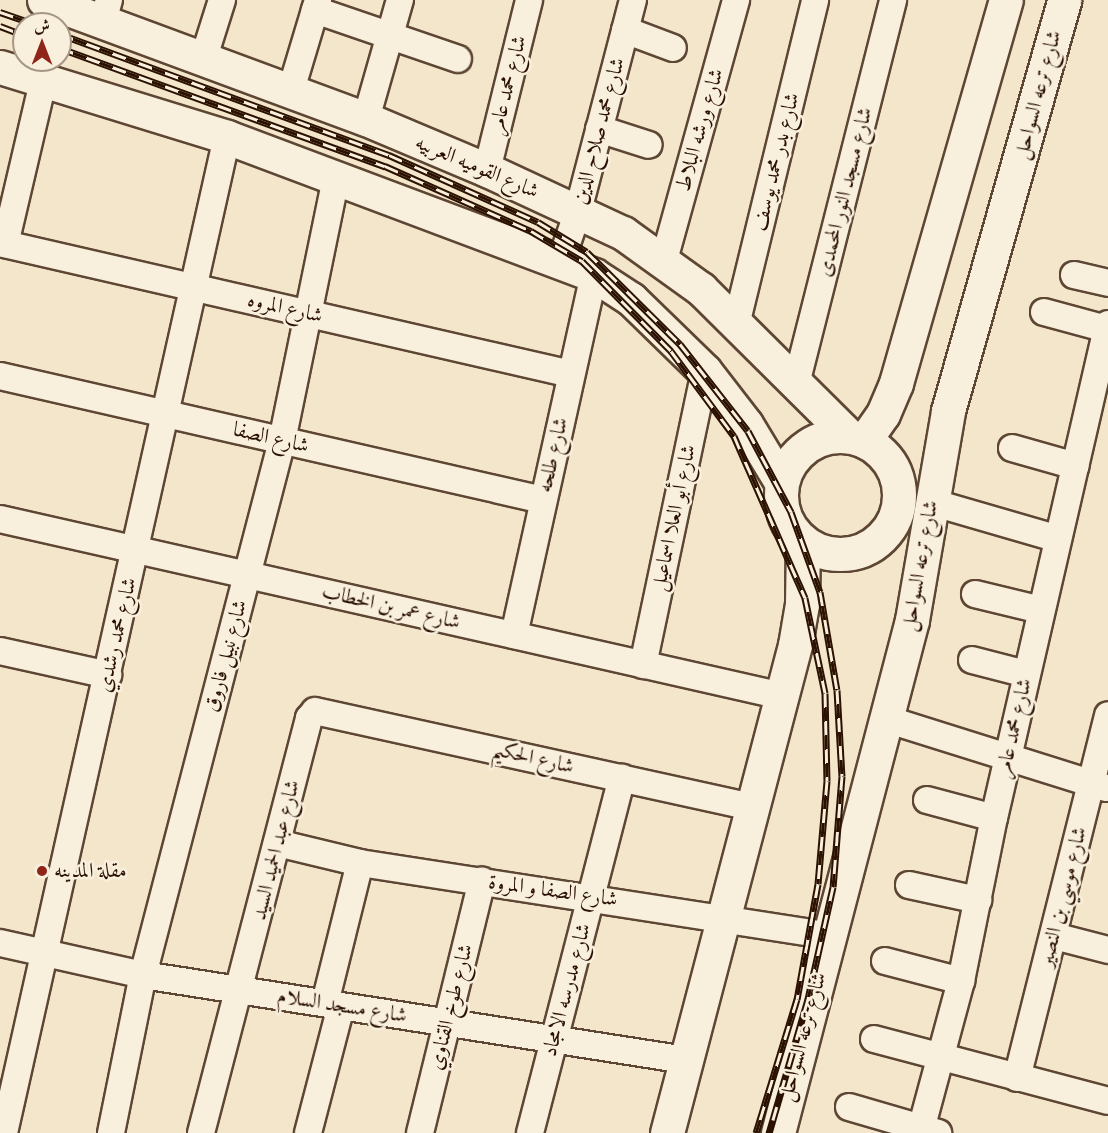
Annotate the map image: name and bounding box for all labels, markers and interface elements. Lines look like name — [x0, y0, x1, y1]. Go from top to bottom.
north arrow — [12, 12, 72, 72]
text: ش — [34, 16, 50, 36]
street label: شارع ترعه السواحل — [1009, 28, 1067, 162]
street label: شارع محمد عامر — [484, 33, 532, 137]
street label: شارع محمد صلاح الدين — [567, 55, 631, 207]
street label: شارع ورشه البلاط — [670, 66, 730, 194]
street label: شارع بدر محمد يوسف — [747, 90, 805, 234]
street label: شارع مسجد النور المحمدى — [812, 105, 878, 279]
street label: شارع القوميه العربيه — [411, 130, 543, 204]
street label: شارع المروه — [245, 287, 325, 329]
street label: شارع طلحه — [532, 415, 574, 495]
street label: شارع الصفا — [231, 417, 311, 459]
street label: شارع أبو العلا اسماعيل — [646, 442, 702, 594]
street label: شارع ترعه السواحل — [896, 499, 944, 633]
street label: شارع محمد رشدي — [92, 575, 142, 695]
street label: شارع عمر بن الخطاب — [319, 579, 463, 635]
street label: شارع نبيل فاروق — [199, 597, 253, 715]
street label: شارع محمد عامر — [990, 676, 1038, 780]
street label: شارع الحكيم — [490, 736, 576, 780]
street label: شارع عبد الحميد السيد — [246, 777, 306, 923]
street label: شارع موسي بن النصير — [1033, 824, 1093, 970]
place label: مقلة المدينه — [54, 858, 127, 884]
marker: مقلة المدينه — [35, 864, 49, 878]
street label: شارع الصفا و المروة — [487, 869, 619, 913]
street label: شارع مدرسه الامجاد — [537, 921, 597, 1059]
street label: شارع طوخ القناوي — [423, 941, 479, 1073]
street label: شارع ترعه السواحل — [774, 970, 832, 1104]
street label: شارع مسجد السلام — [275, 983, 409, 1029]

